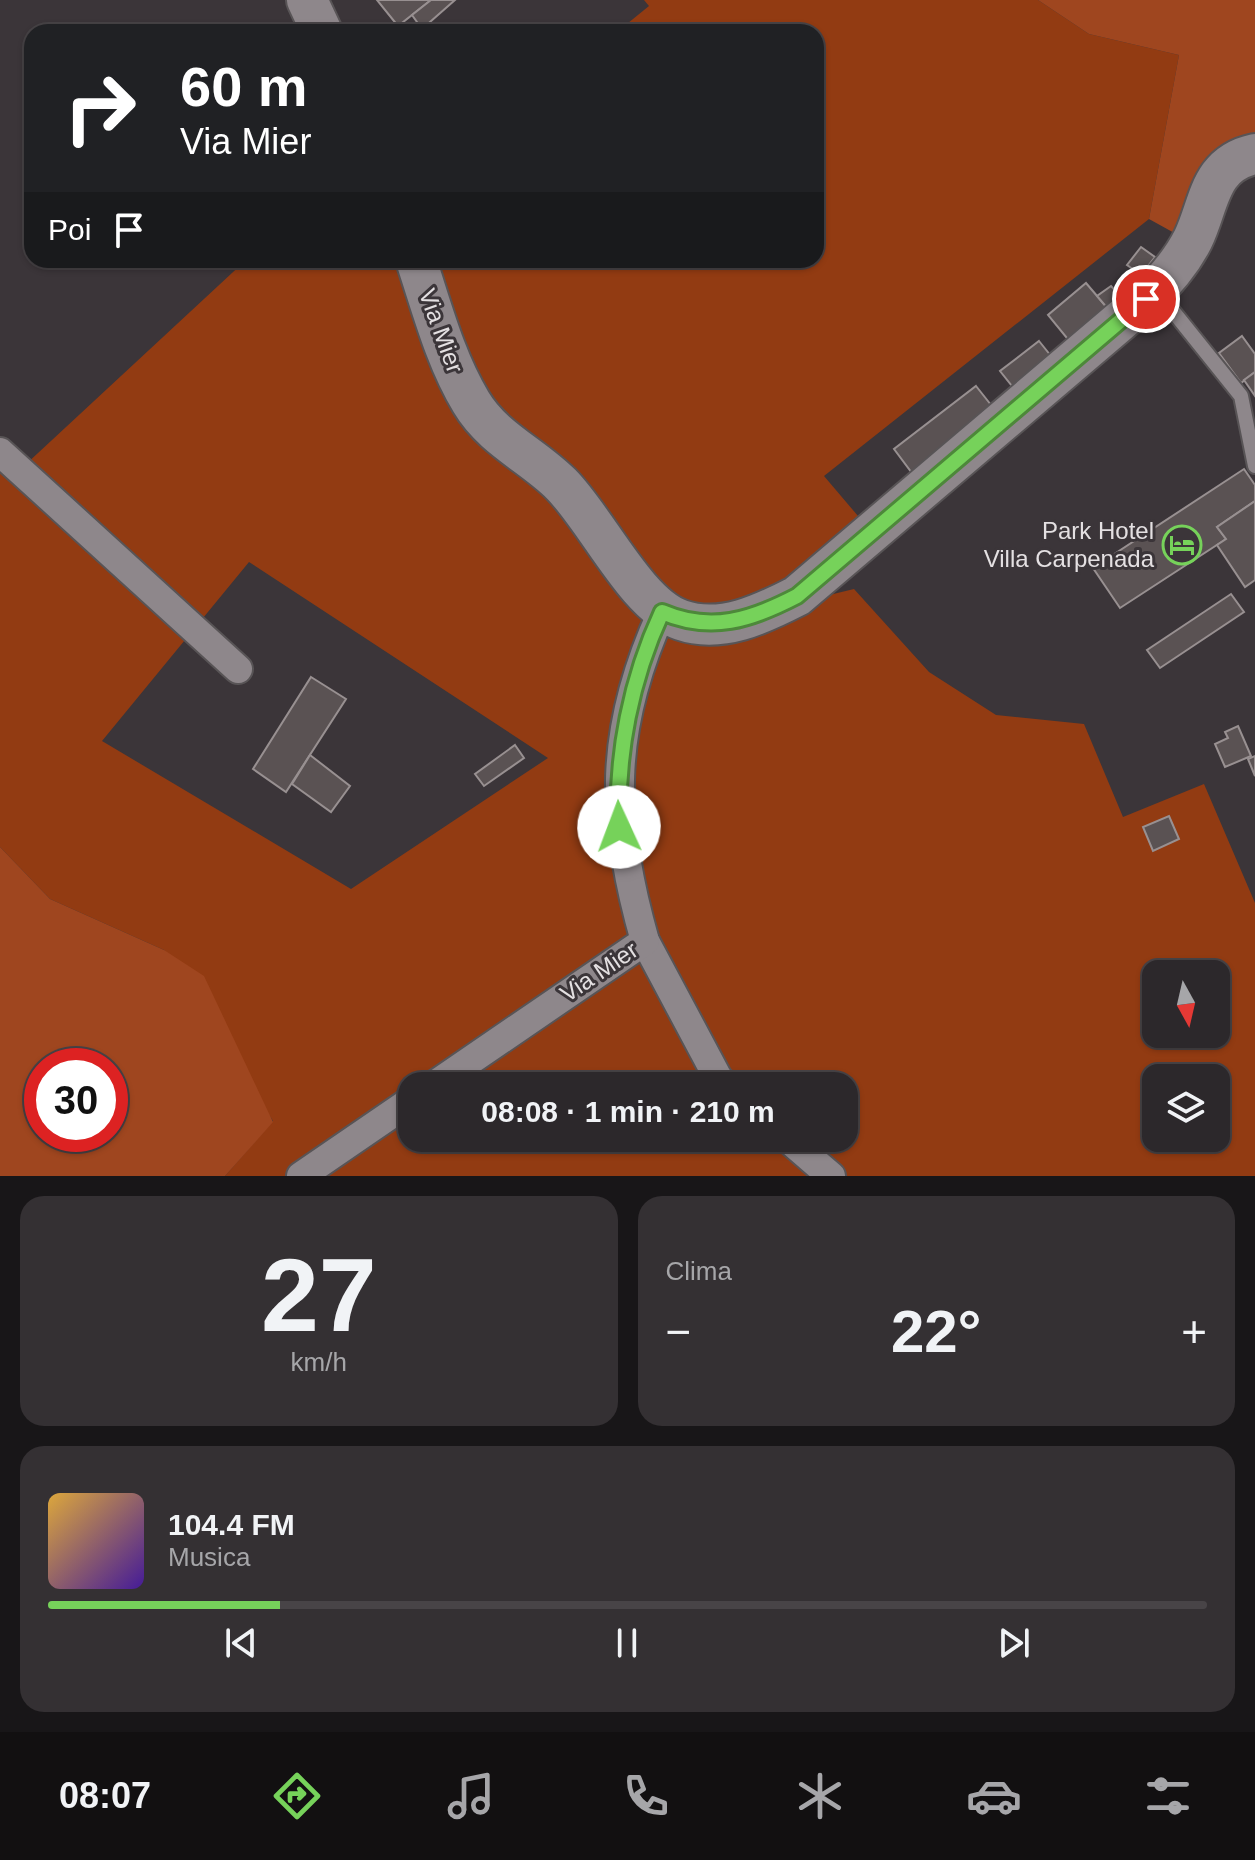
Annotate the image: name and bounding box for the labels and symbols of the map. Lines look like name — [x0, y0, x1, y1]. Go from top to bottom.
pin — [1112, 265, 1180, 333]
street label: Via Mier — [414, 285, 469, 377]
place label: Park Hotel Villa Carpenada — [984, 517, 1155, 572]
hotel icon: Park Hotel Villa Carpenada — [1161, 524, 1203, 566]
position arrow — [577, 785, 661, 869]
street label: Via Mier — [555, 936, 643, 1007]
north arrow — [1142, 960, 1230, 1048]
speed limit sign: 30 — [24, 1048, 128, 1152]

